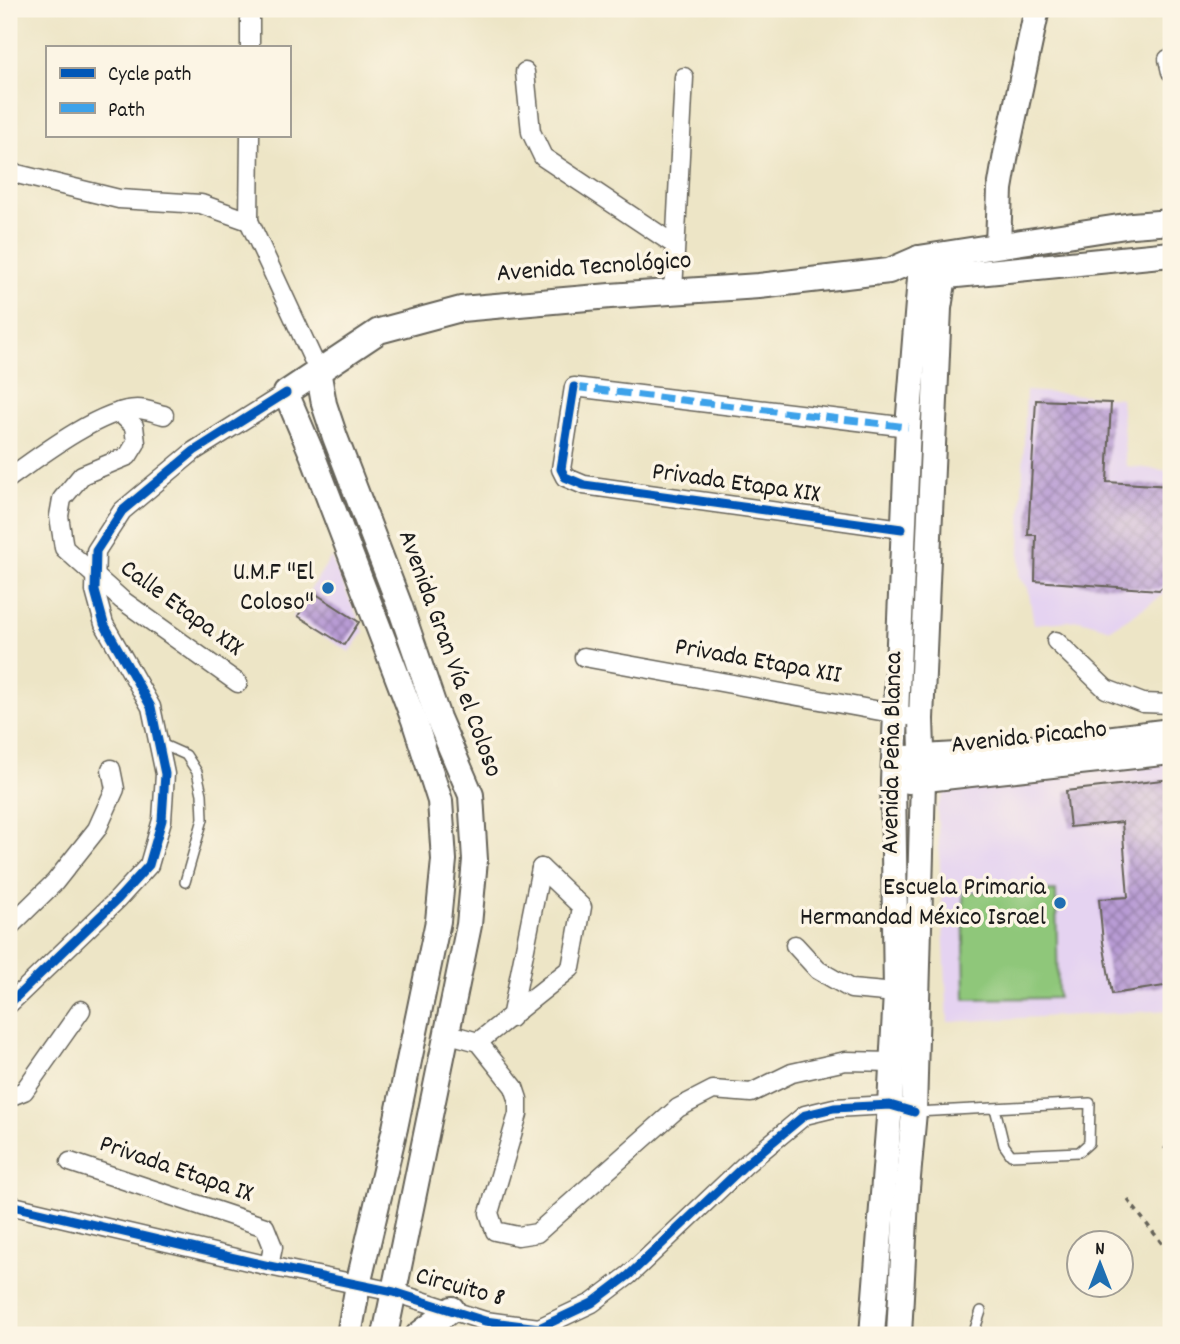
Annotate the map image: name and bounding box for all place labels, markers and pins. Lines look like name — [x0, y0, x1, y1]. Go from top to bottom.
place label: U.M.F "El Coloso" — [233, 555, 314, 622]
marker: U.M.F "El Coloso" — [320, 580, 336, 596]
place label: Escuela Primaria Hermandad México Israel — [800, 870, 1047, 937]
marker: Escuela Primaria Hermandad México Israel — [1052, 895, 1068, 911]

